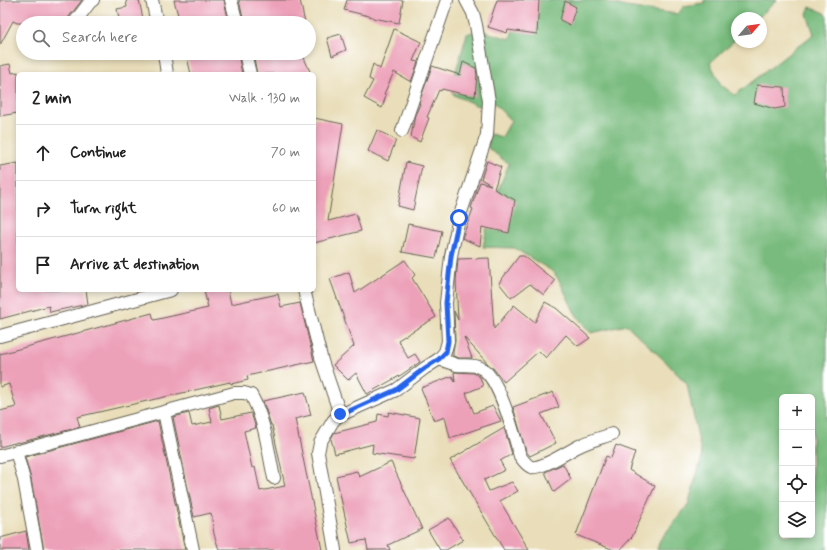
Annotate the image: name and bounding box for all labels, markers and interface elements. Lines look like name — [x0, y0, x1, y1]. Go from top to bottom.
north arrow — [731, 12, 767, 48]
search box — [16, 16, 316, 60]
icon: search — [30, 27, 52, 49]
text: Search here — [62, 28, 138, 48]
text: 2 min — [32, 87, 72, 109]
text: Walk · 130 m — [229, 90, 300, 107]
icon: ahead — [32, 142, 54, 164]
text: Continue — [70, 143, 126, 163]
text: 70 m — [271, 144, 300, 161]
icon: right — [32, 198, 54, 220]
text: Turn right — [70, 199, 137, 219]
text: 60 m — [272, 200, 300, 217]
route start — [450, 209, 468, 227]
icon: arrive — [32, 254, 54, 276]
text: Arrive at destination — [70, 255, 199, 275]
map controls — [779, 394, 815, 538]
button: + — [779, 394, 815, 430]
route end — [331, 405, 349, 423]
button: − — [779, 430, 815, 466]
button: locate — [779, 466, 815, 502]
button: layers — [779, 502, 815, 538]

